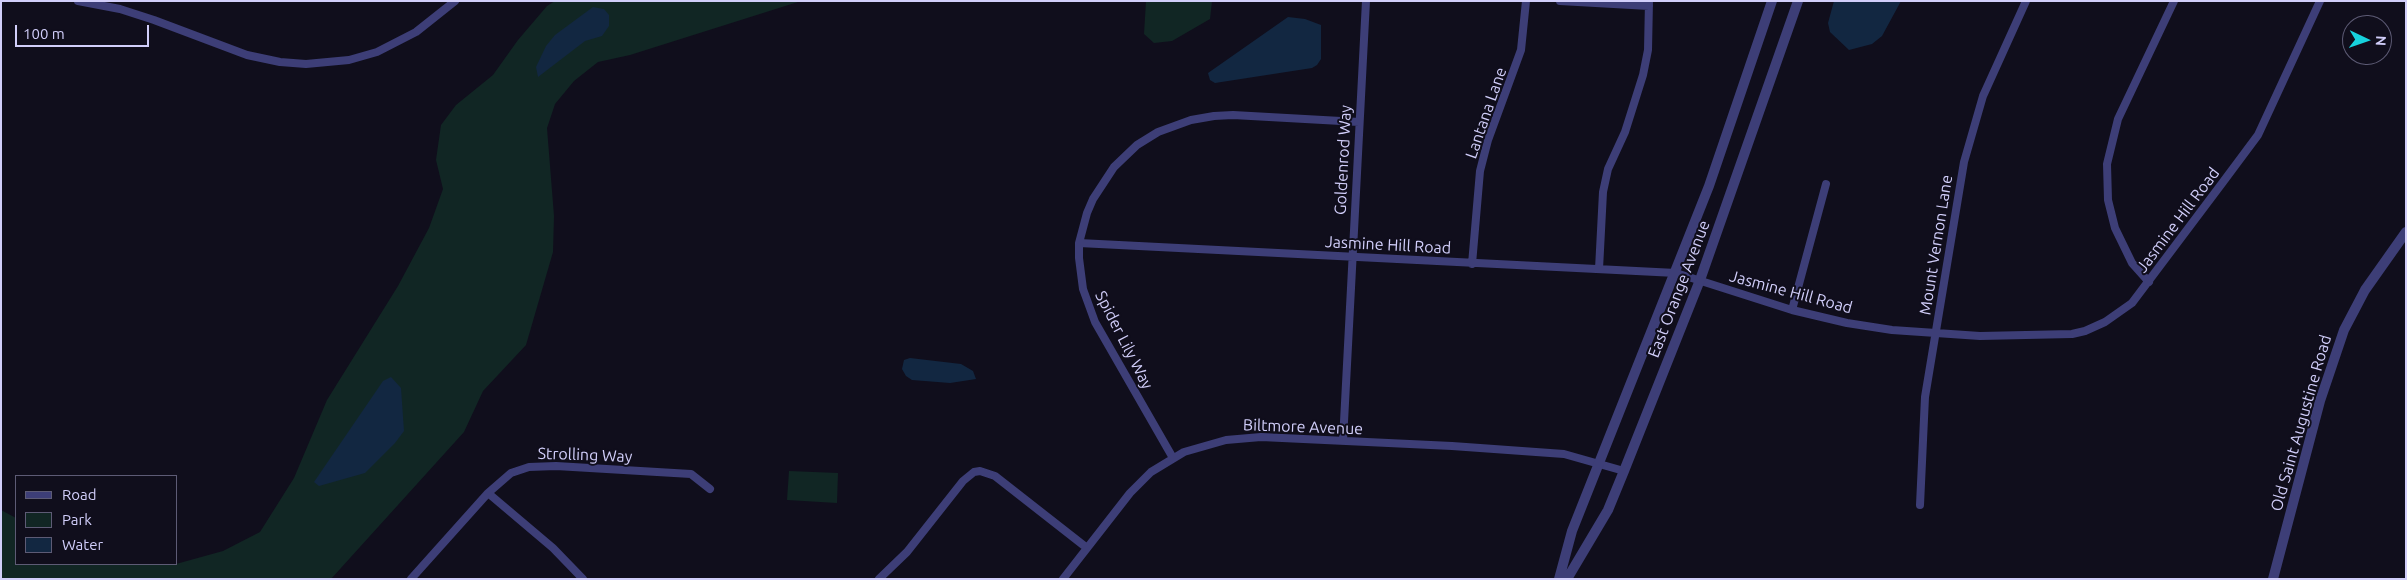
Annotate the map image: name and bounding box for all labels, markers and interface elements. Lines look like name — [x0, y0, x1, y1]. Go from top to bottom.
scale bar — [18, 15, 151, 47]
north arrow — [2342, 15, 2392, 65]
text: 100 m — [23, 25, 65, 42]
text: N — [2373, 35, 2389, 46]
street label: Lantana Lane — [1461, 65, 1511, 161]
street label: Goldenrod Way — [1331, 104, 1355, 216]
street label: Jasmine Hill Road — [2132, 164, 2224, 276]
street label: Mount Vernon Lane — [1915, 174, 1957, 316]
street label: East Orange Avenue — [1644, 218, 1714, 360]
street label: Jasmine Hill Road — [1324, 232, 1452, 258]
street label: Jasmine Hill Road — [1727, 266, 1855, 318]
street label: Spider Lily Way — [1091, 288, 1157, 392]
street label: Old Saint Augustine Road — [2267, 333, 2335, 513]
street label: Biltmore Avenue — [1243, 415, 1363, 439]
street label: Strolling Way — [537, 444, 633, 466]
legend — [15, 475, 178, 565]
text: Road — [62, 486, 97, 503]
text: Park — [62, 511, 92, 528]
text: Water — [62, 536, 103, 553]

